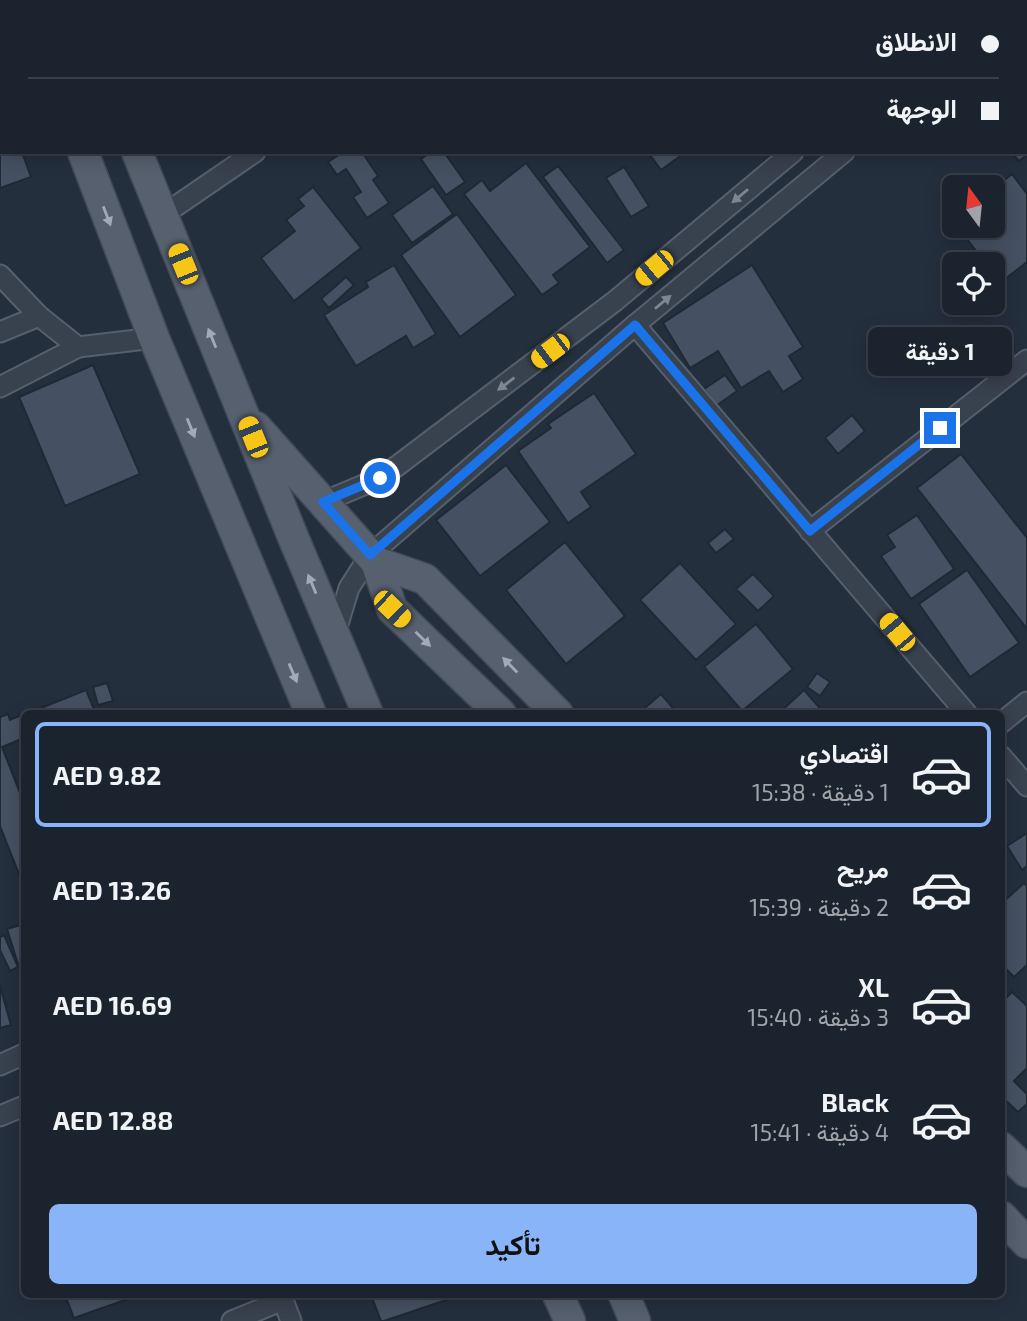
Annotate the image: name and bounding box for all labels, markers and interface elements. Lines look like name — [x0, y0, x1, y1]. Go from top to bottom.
text: الانطلاق — [875, 25, 957, 56]
text: الوجهة — [886, 92, 957, 123]
north arrow — [942, 175, 1004, 238]
map controls — [942, 175, 1005, 315]
one-way arrow — [732, 188, 749, 203]
one-way arrow — [102, 206, 113, 227]
car — [166, 241, 201, 287]
car — [632, 246, 677, 290]
button: locate — [942, 252, 1005, 315]
one-way arrow — [654, 295, 671, 310]
callout: 1 دقيقة — [868, 326, 1012, 376]
one-way arrow — [207, 327, 218, 348]
car — [527, 330, 574, 372]
text: 1 دقيقة — [905, 337, 975, 365]
one-way arrow — [496, 377, 515, 391]
route end — [924, 412, 956, 444]
car — [236, 414, 271, 460]
one-way arrow — [185, 417, 196, 438]
route start — [364, 462, 396, 494]
one-way arrow — [306, 573, 317, 594]
car — [370, 587, 415, 631]
car — [876, 609, 919, 655]
one-way arrow — [414, 630, 431, 646]
one-way arrow — [502, 657, 518, 673]
one-way arrow — [288, 662, 299, 683]
text: اقتصادي — [800, 737, 889, 768]
icon: car — [910, 743, 973, 806]
text: AED 9.82 — [53, 759, 161, 790]
text: 1 دقيقة · 15:38 — [752, 778, 889, 806]
text: مريح — [837, 852, 889, 883]
icon: car — [910, 858, 973, 921]
text: AED 13.26 — [53, 874, 171, 905]
text: 2 دقيقة · 15:39 — [749, 893, 889, 921]
text: XL — [858, 971, 889, 1002]
icon: car — [910, 973, 973, 1036]
text: AED 16.69 — [53, 989, 172, 1020]
text: 3 دقيقة · 15:40 — [747, 1003, 889, 1031]
text: Black — [821, 1086, 889, 1117]
icon: car — [910, 1088, 973, 1151]
text: AED 12.88 — [53, 1104, 173, 1135]
text: 4 دقيقة · 15:41 — [751, 1118, 889, 1146]
button: تأكيد — [49, 1204, 977, 1284]

